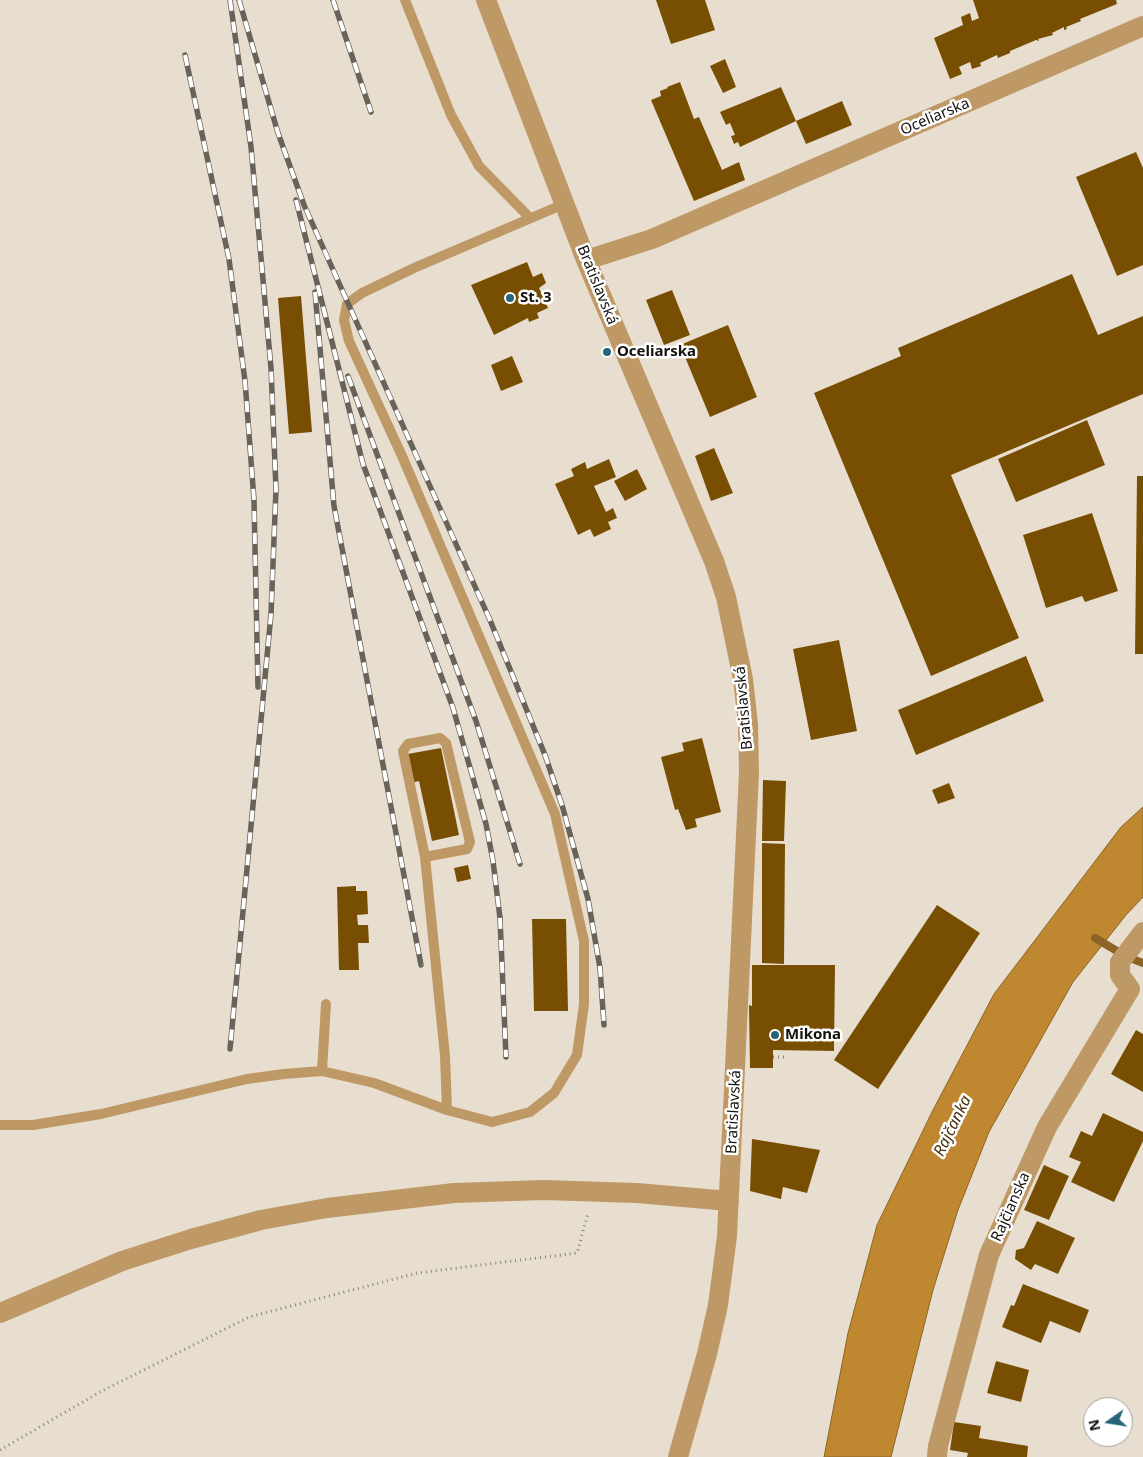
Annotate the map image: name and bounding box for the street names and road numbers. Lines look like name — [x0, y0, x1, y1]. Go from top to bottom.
street label: Oceliarska — [898, 94, 972, 140]
street label: Bratislavská — [573, 243, 621, 327]
street label: Bratislavská — [731, 665, 757, 751]
street label: Bratislavská — [723, 1070, 745, 1154]
street label: Rajčianska — [988, 1170, 1034, 1244]

